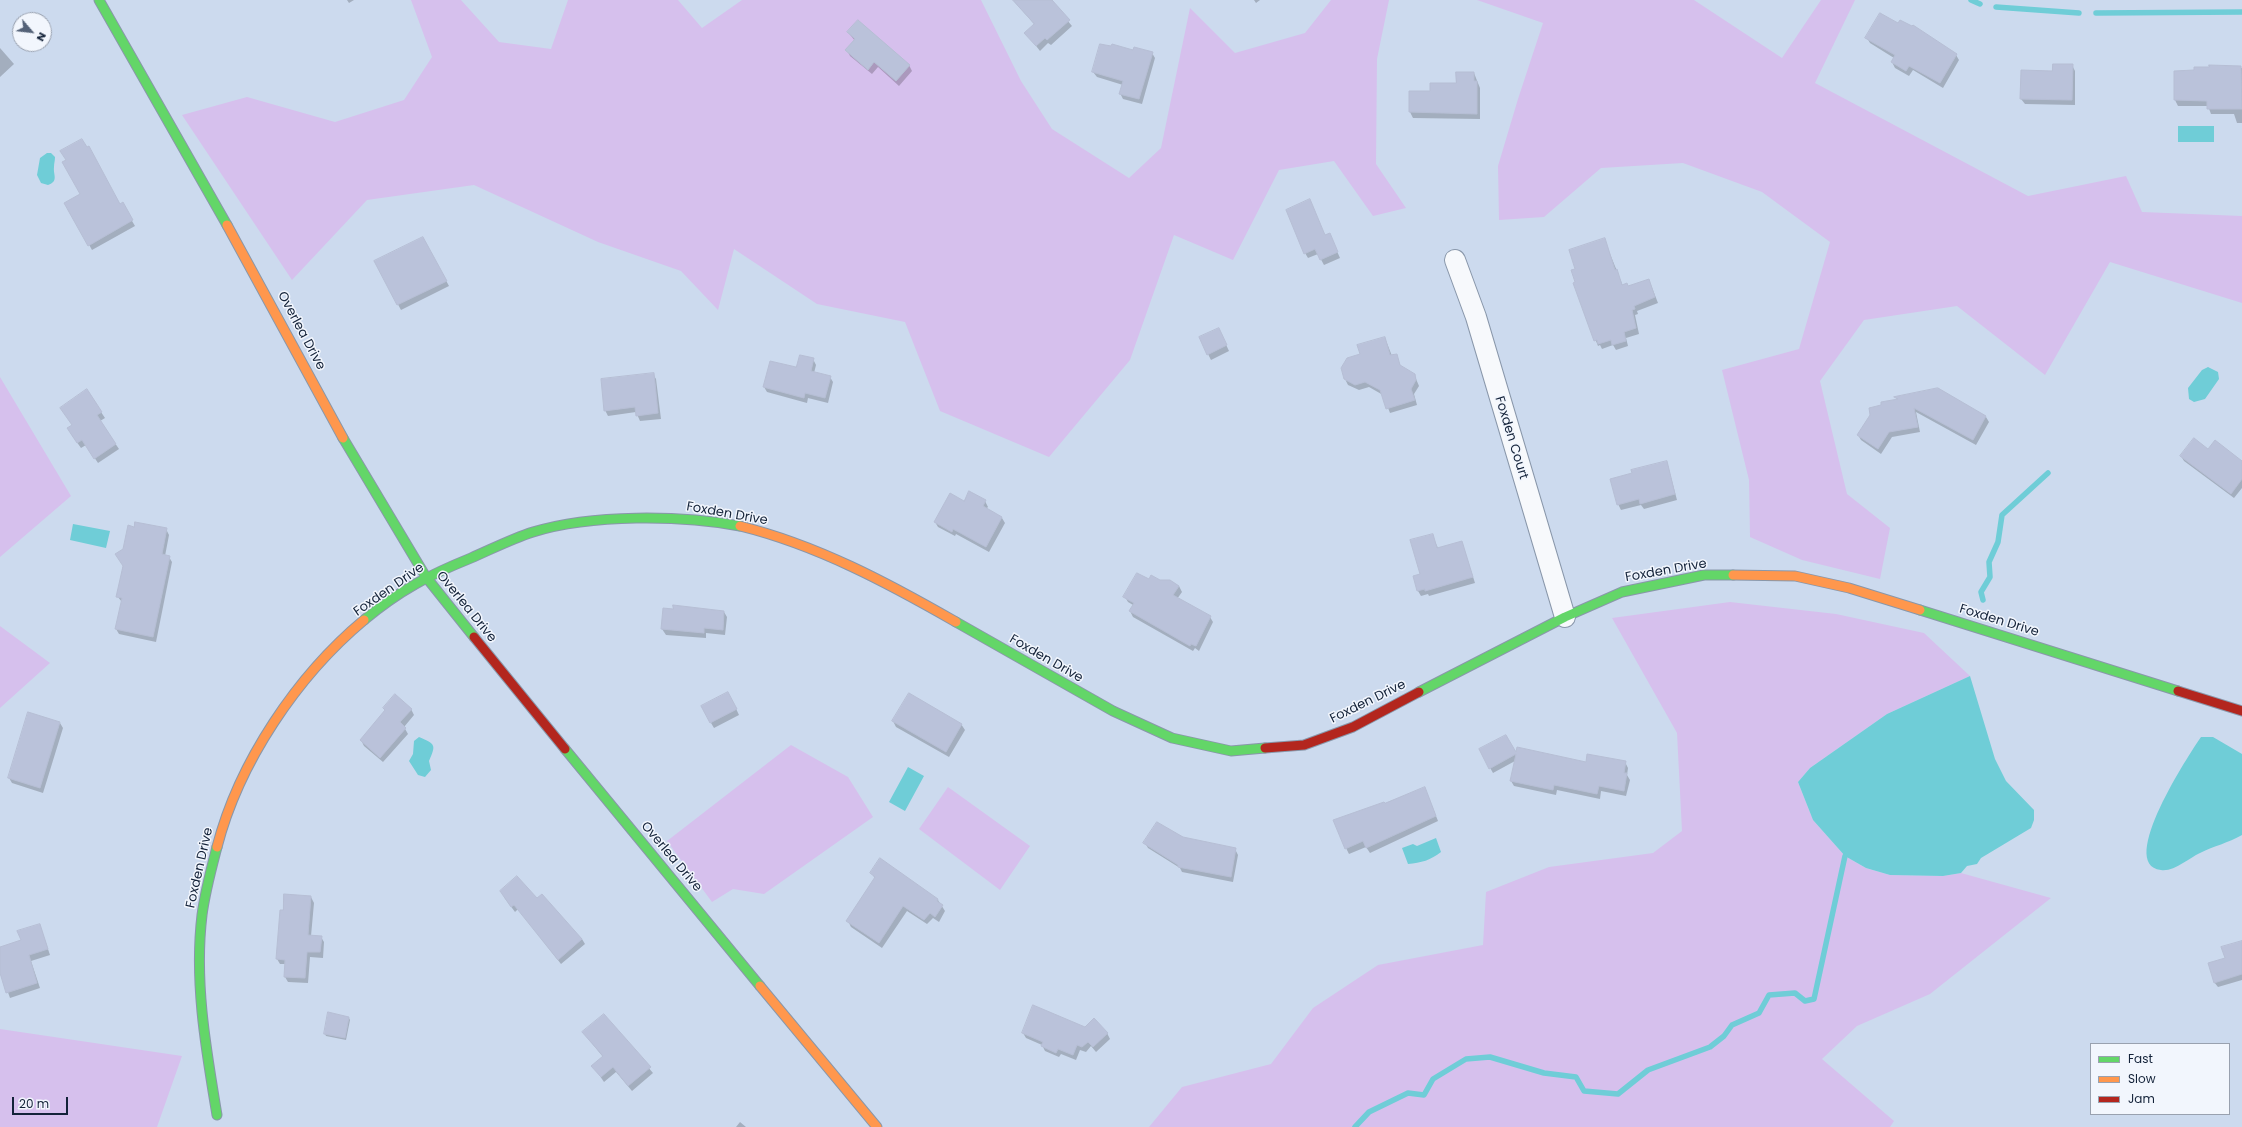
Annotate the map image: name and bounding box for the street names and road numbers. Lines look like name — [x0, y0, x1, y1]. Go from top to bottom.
street label: Overlea Drive — [274, 289, 328, 373]
street label: Foxden Court — [1491, 395, 1531, 481]
street label: Foxden Drive — [685, 499, 769, 529]
street label: Foxden Drive — [1624, 556, 1708, 586]
street label: Foxden Drive — [351, 560, 427, 620]
street label: Overlea Drive — [433, 568, 499, 646]
street label: Foxden Drive — [1957, 602, 2041, 640]
street label: Foxden Drive — [1006, 632, 1086, 686]
street label: Foxden Drive — [1328, 677, 1408, 727]
street label: Overlea Drive — [637, 819, 705, 895]
street label: Foxden Drive — [183, 826, 217, 910]

